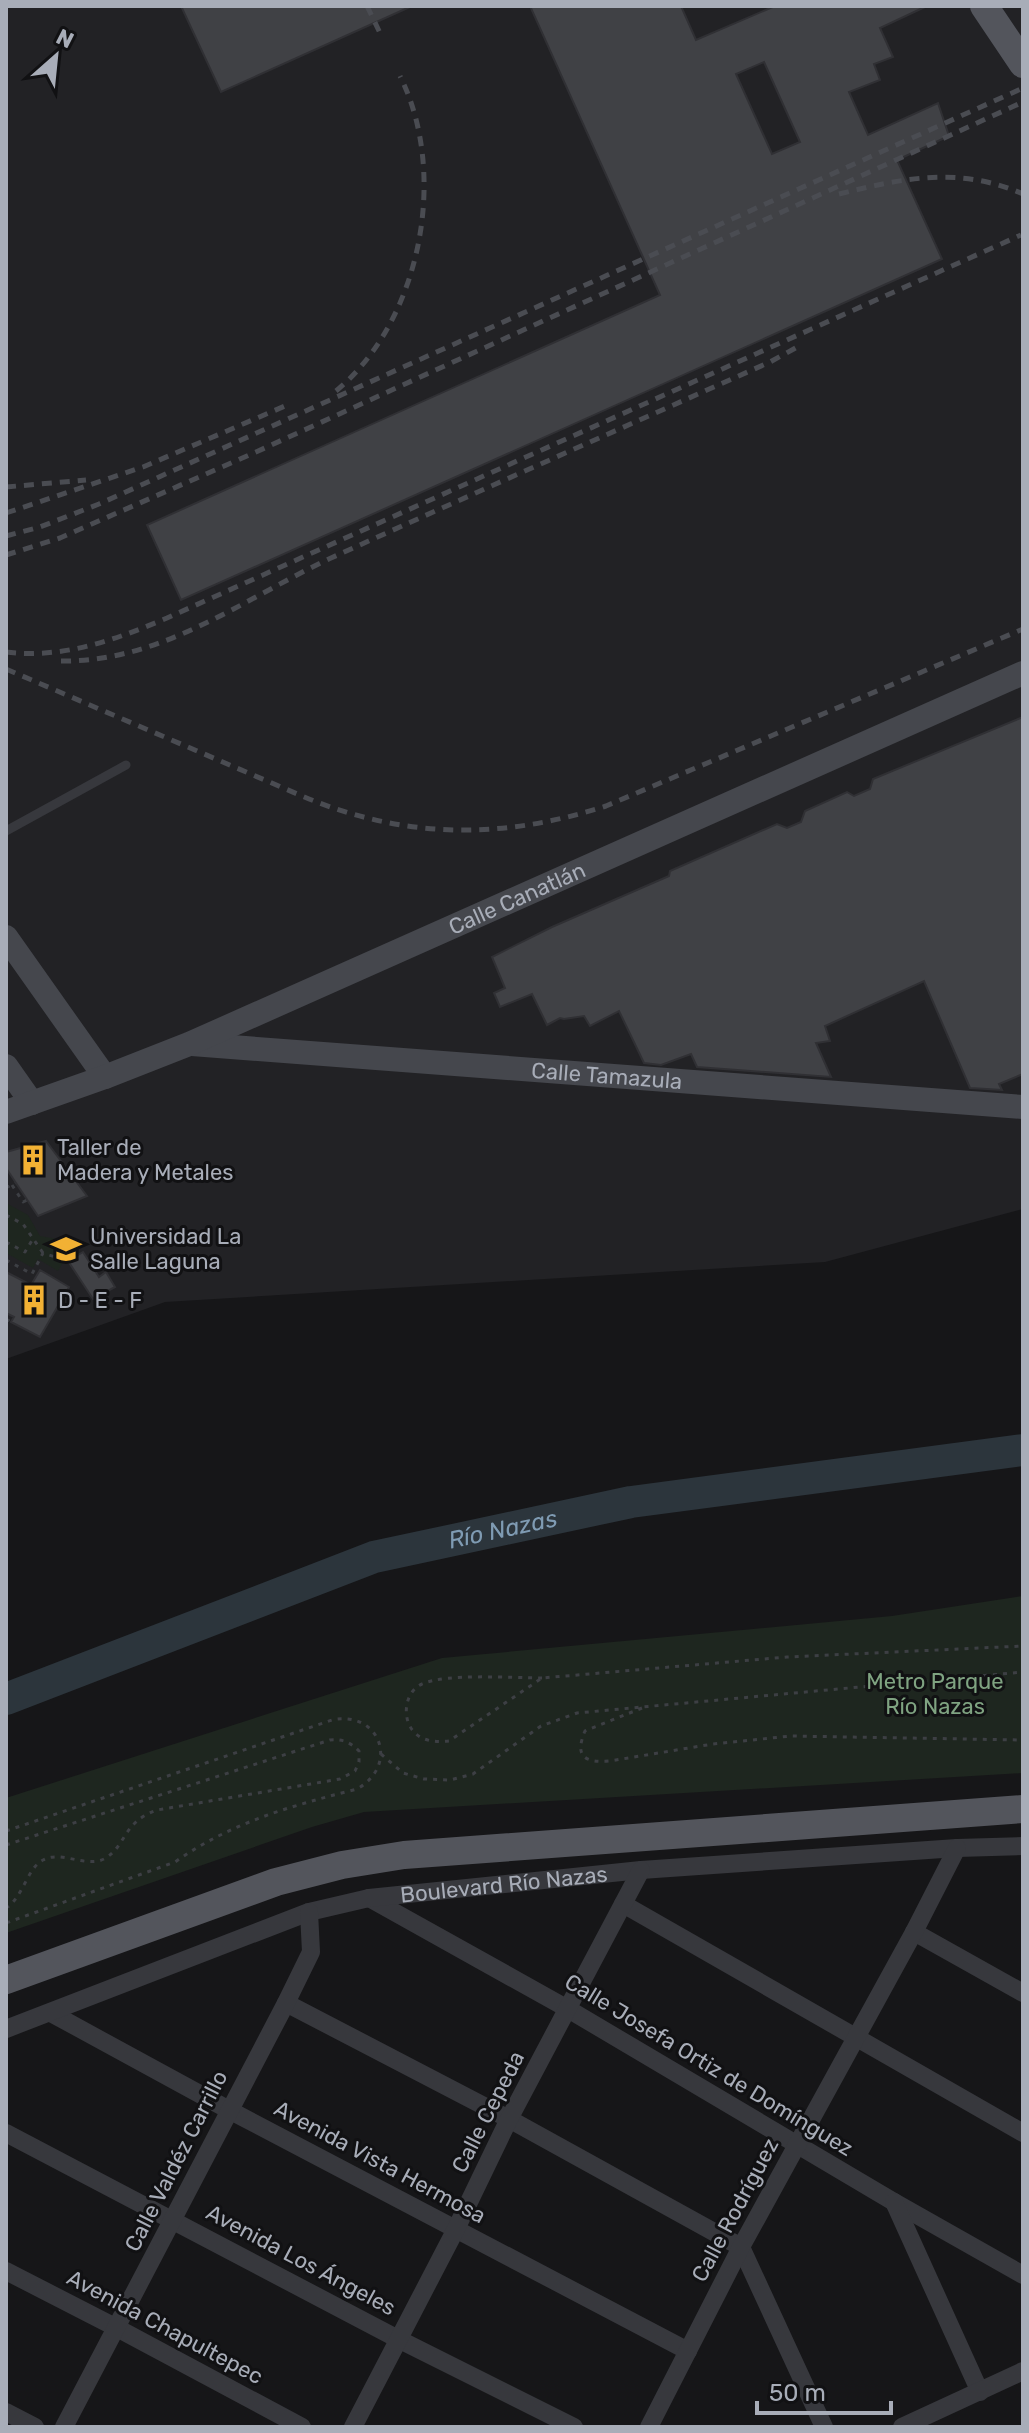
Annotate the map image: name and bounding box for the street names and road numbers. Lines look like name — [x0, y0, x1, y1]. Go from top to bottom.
street label: Calle Canatlán — [444, 856, 589, 940]
street label: Calle Tamazula — [530, 1056, 683, 1095]
street label: Boulevard Río Nazas — [399, 1860, 609, 1908]
street label: Calle Josefa Ortiz de Domínguez — [560, 1968, 858, 2162]
street label: Calle Cepeda — [446, 2047, 530, 2177]
street label: Calle Valdéz Carrillo — [119, 2066, 233, 2256]
street label: Avenida Vista Hermosa — [270, 2095, 490, 2229]
street label: Calle Rodríguez — [686, 2134, 784, 2286]
street label: Avenida Los Ángeles — [202, 2199, 400, 2321]
street label: Avenida Chapultepec — [62, 2264, 268, 2390]

